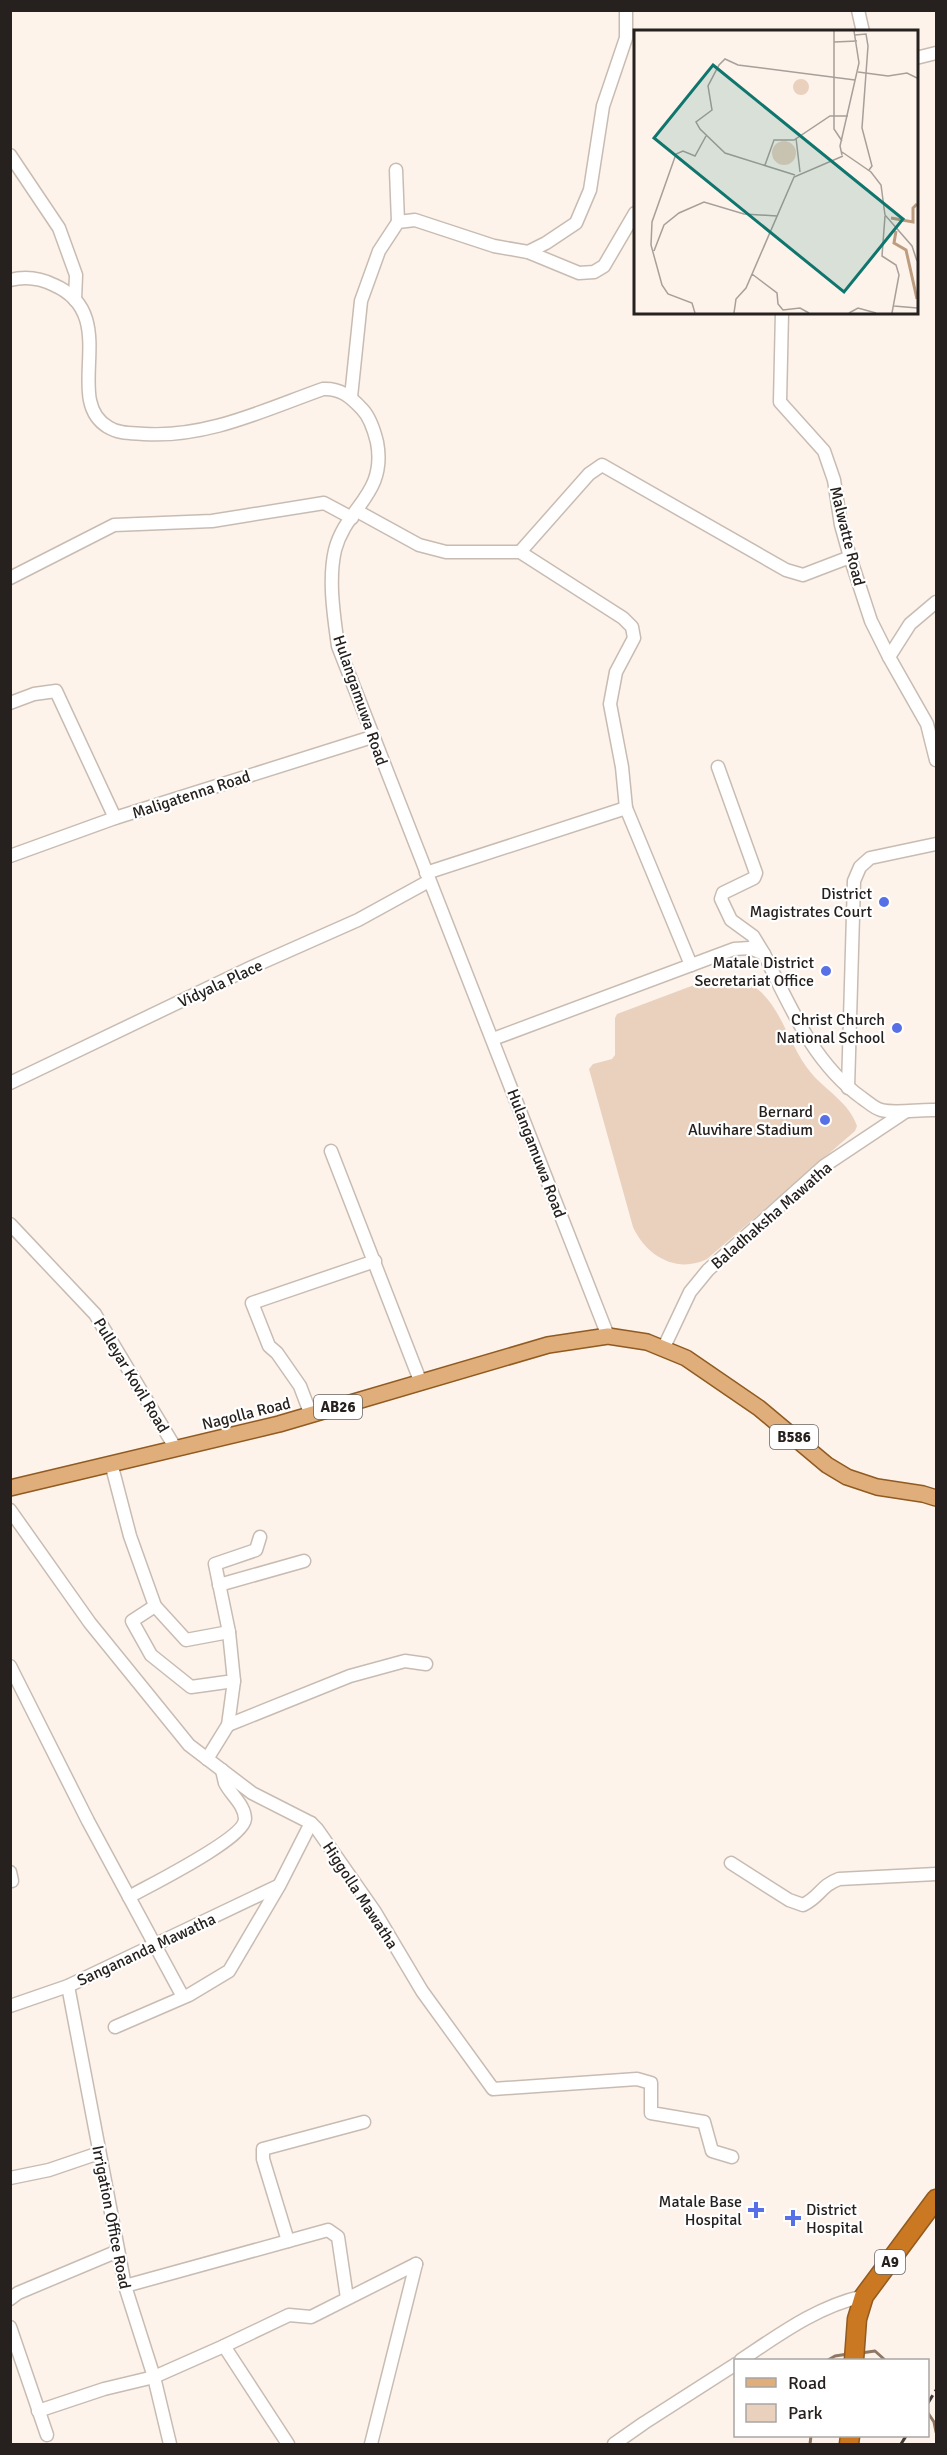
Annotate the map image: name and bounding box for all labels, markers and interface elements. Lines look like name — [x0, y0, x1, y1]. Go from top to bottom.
inset map — [634, 30, 917, 314]
street label: Malwatte Road — [825, 484, 869, 588]
street label: Hulangamuwa Road — [328, 633, 392, 768]
street label: Maligatenna Road — [130, 766, 253, 823]
place label: District Magistrates Court — [750, 884, 872, 922]
marker: District Magistrates Court — [877, 895, 891, 909]
place label: Matale District Secretariat Office — [694, 953, 814, 991]
street label: Vidyala Place — [175, 956, 266, 1012]
marker: Matale District Secretariat Office — [819, 964, 833, 978]
place label: Christ Church National School — [776, 1010, 885, 1048]
marker: Christ Church National School — [890, 1021, 904, 1035]
street label: Hulangamuwa Road — [502, 1086, 570, 1221]
place label: Bernard Aluvihare Stadium — [688, 1102, 813, 1140]
marker: Bernard Aluvihare Stadium — [818, 1113, 832, 1127]
street label: Baladhaksha Mawatha — [707, 1158, 836, 1274]
street label: Pulleyar Kovil Road — [89, 1314, 173, 1437]
street label: Nagolla Road — [200, 1393, 293, 1435]
road number: AB26 — [314, 1395, 362, 1419]
road number: B586 — [770, 1425, 818, 1449]
street label: Higgolla Mawatha — [318, 1838, 402, 1953]
street label: Sangananda Mawatha — [74, 1909, 219, 1991]
street label: Irrigation Office Road — [87, 2144, 135, 2291]
place label: Matale Base Hospital — [659, 2192, 742, 2230]
place label: District Hospital — [806, 2200, 864, 2238]
marker: Matale Base Hospital — [747, 2201, 765, 2219]
marker: District Hospital — [784, 2209, 802, 2227]
road number: A9 — [875, 2250, 905, 2274]
legend — [734, 2359, 929, 2437]
text: Road — [788, 2372, 827, 2394]
text: Park — [788, 2402, 823, 2424]

